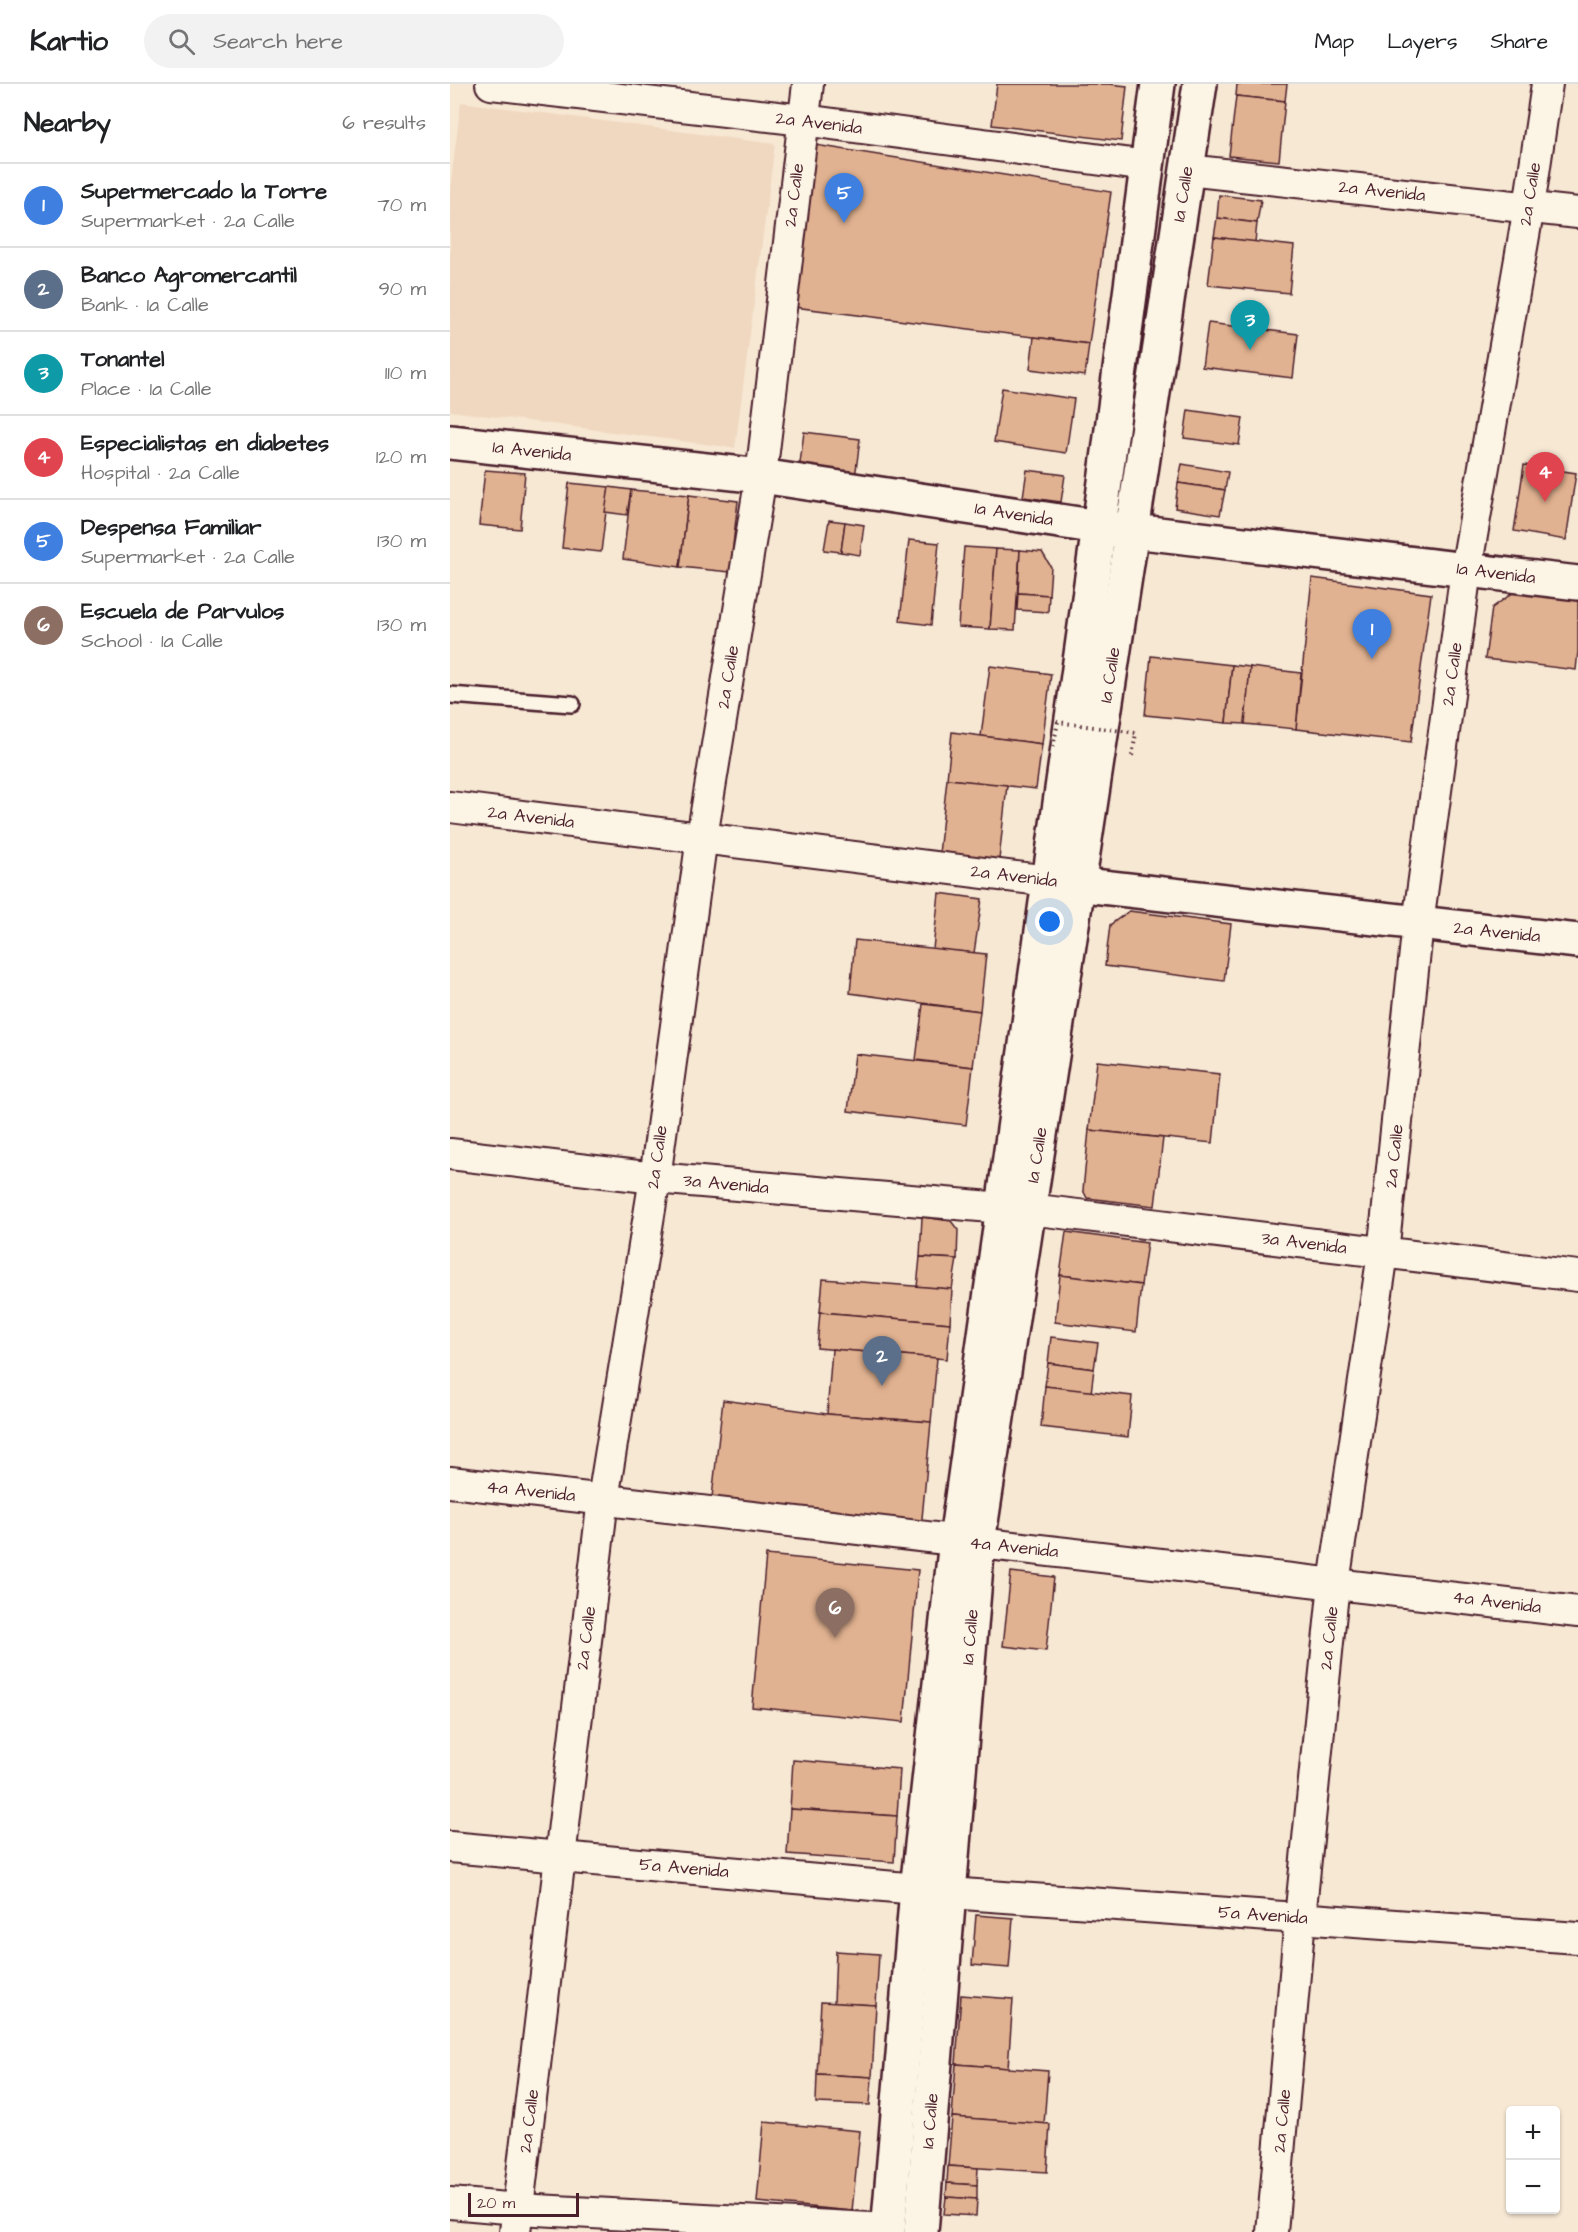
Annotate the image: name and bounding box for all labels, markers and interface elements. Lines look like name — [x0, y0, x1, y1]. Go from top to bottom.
search box — [144, 14, 564, 68]
text: Kartio — [30, 22, 108, 61]
icon: search — [165, 25, 198, 58]
text: Search here — [213, 26, 343, 57]
text: Map — [1314, 27, 1354, 56]
text: Layers — [1387, 27, 1457, 56]
text: Share — [1490, 27, 1548, 56]
text: Nearby — [24, 105, 111, 141]
street label: 2a Avenida — [774, 105, 864, 141]
text: 6 results — [342, 109, 426, 137]
street label: 2a Calle — [1513, 160, 1547, 228]
street label: 2a Calle — [778, 161, 810, 228]
street label: 1a Calle — [1166, 164, 1200, 224]
pin: 5 — [824, 174, 864, 223]
street label: 2a Avenida — [1337, 174, 1427, 208]
text: Supermercado la Torre — [81, 176, 327, 207]
text: 1 — [42, 191, 45, 219]
text: 70 m — [378, 191, 426, 219]
text: Supermarket · 2a Calle — [81, 207, 295, 235]
text: Banco Agromercantil — [81, 260, 297, 291]
text: 2 — [38, 275, 49, 303]
text: 90 m — [378, 275, 426, 303]
text: Bank · 1a Calle — [81, 291, 209, 319]
pin: 3 — [1230, 300, 1270, 350]
text: Tonantel — [81, 344, 165, 375]
text: 3 — [38, 359, 49, 387]
text: 110 m — [385, 359, 426, 387]
text: Place · 1a Calle — [81, 375, 212, 403]
text: Especialistas en diabetes — [81, 428, 329, 459]
street label: 1a Avenida — [491, 434, 573, 468]
text: 4 — [37, 443, 50, 471]
text: 120 m — [376, 443, 426, 471]
pin: 4 — [1526, 452, 1564, 502]
text: Hospital · 2a Calle — [81, 459, 240, 487]
street label: 1a Avenida — [973, 495, 1055, 533]
text: Despensa Familiar — [81, 512, 261, 543]
text: 5 — [36, 527, 51, 555]
text: 130 m — [377, 527, 426, 555]
text: Supermarket · 2a Calle — [81, 543, 295, 571]
street label: 1a Avenida — [1455, 556, 1537, 590]
text: Escuela de Parvulos — [81, 596, 284, 627]
pin: 1 — [1352, 610, 1392, 659]
text: 6 — [37, 611, 50, 639]
text: 130 m — [377, 611, 426, 639]
text: School · 1a Calle — [81, 627, 223, 655]
street label: 2a Calle — [1435, 640, 1469, 707]
street label: 2a Calle — [711, 643, 745, 711]
street label: 1a Calle — [1093, 645, 1127, 705]
street label: 2a Avenida — [486, 799, 576, 835]
street label: 2a Avenida — [969, 858, 1059, 894]
your location — [1035, 907, 1064, 936]
street label: 2a Avenida — [1452, 915, 1542, 949]
street label: 2a Calle — [640, 1123, 674, 1190]
street label: 2a Calle — [1378, 1123, 1410, 1189]
street label: 1a Calle — [1020, 1125, 1054, 1185]
street label: 3a Avenida — [682, 1168, 770, 1200]
street label: 3a Avenida — [1260, 1225, 1348, 1261]
pin: 2 — [862, 1336, 902, 1386]
street label: 4a Avenida — [485, 1474, 577, 1508]
street label: 4a Avenida — [968, 1530, 1060, 1564]
street label: 4a Avenida — [1451, 1584, 1543, 1620]
pin: 6 — [816, 1588, 854, 1638]
street label: 2a Calle — [570, 1604, 602, 1671]
street label: 2a Calle — [1313, 1605, 1345, 1671]
street label: 1a Calle — [955, 1608, 985, 1666]
street label: 5a Avenida — [638, 1852, 730, 1884]
street label: 5a Avenida — [1217, 1899, 1309, 1931]
street label: 2a Calle — [513, 2087, 545, 2154]
street label: 2a Calle — [1267, 2088, 1297, 2154]
street label: 1a Calle — [915, 2092, 945, 2150]
map controls — [1506, 2106, 1560, 2214]
button: + — [1506, 2106, 1560, 2160]
button: − — [1506, 2160, 1560, 2214]
scale bar — [468, 2190, 579, 2218]
text: 20 m — [477, 2192, 515, 2214]

